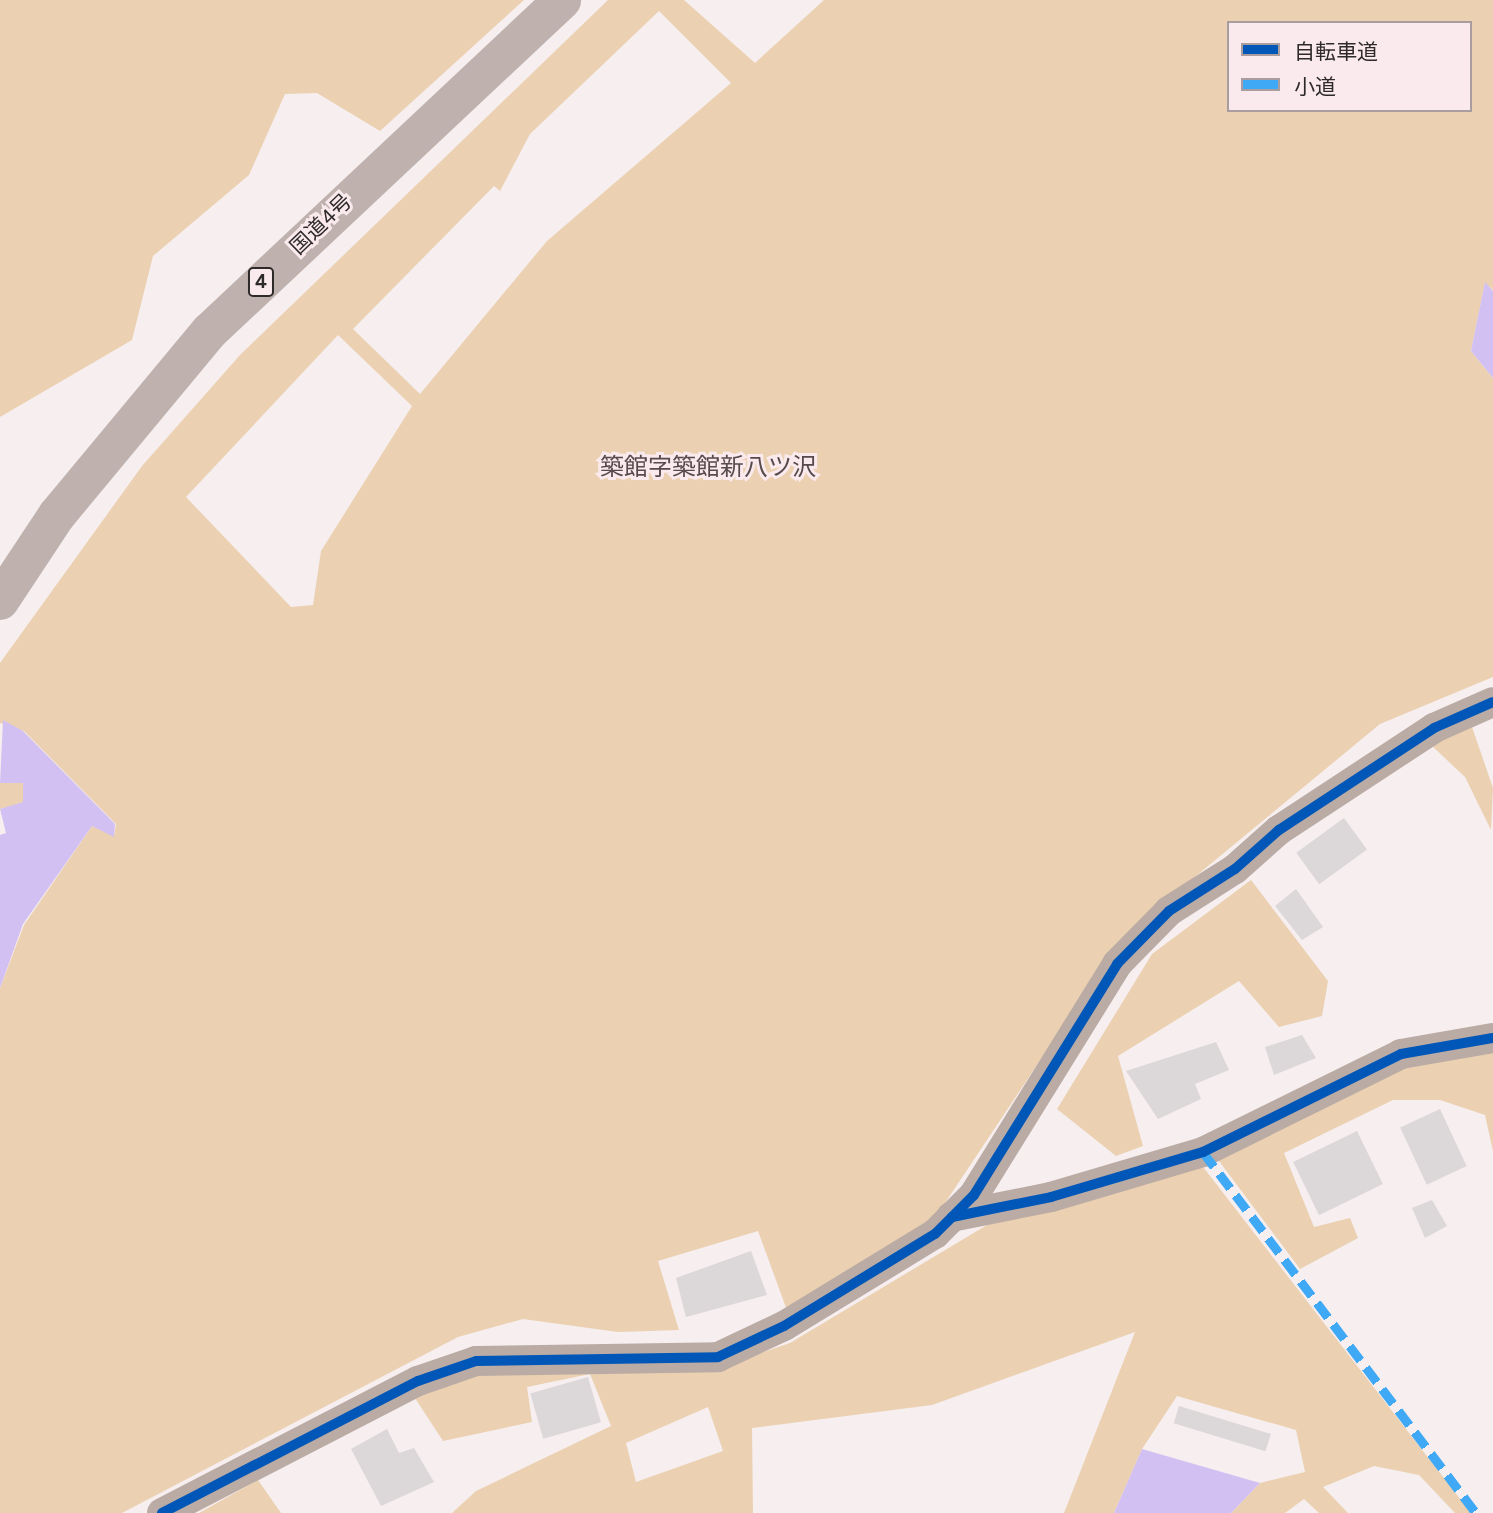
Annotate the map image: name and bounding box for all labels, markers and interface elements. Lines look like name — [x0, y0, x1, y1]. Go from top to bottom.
legend — [1227, 21, 1472, 112]
text: 自転車道 — [1294, 39, 1378, 64]
text: 小道 — [1294, 74, 1336, 99]
street label: 国道4号 — [285, 189, 357, 259]
road number: 4 — [247, 266, 275, 298]
district label: 築館字築館新八ツ沢 — [600, 453, 816, 481]

